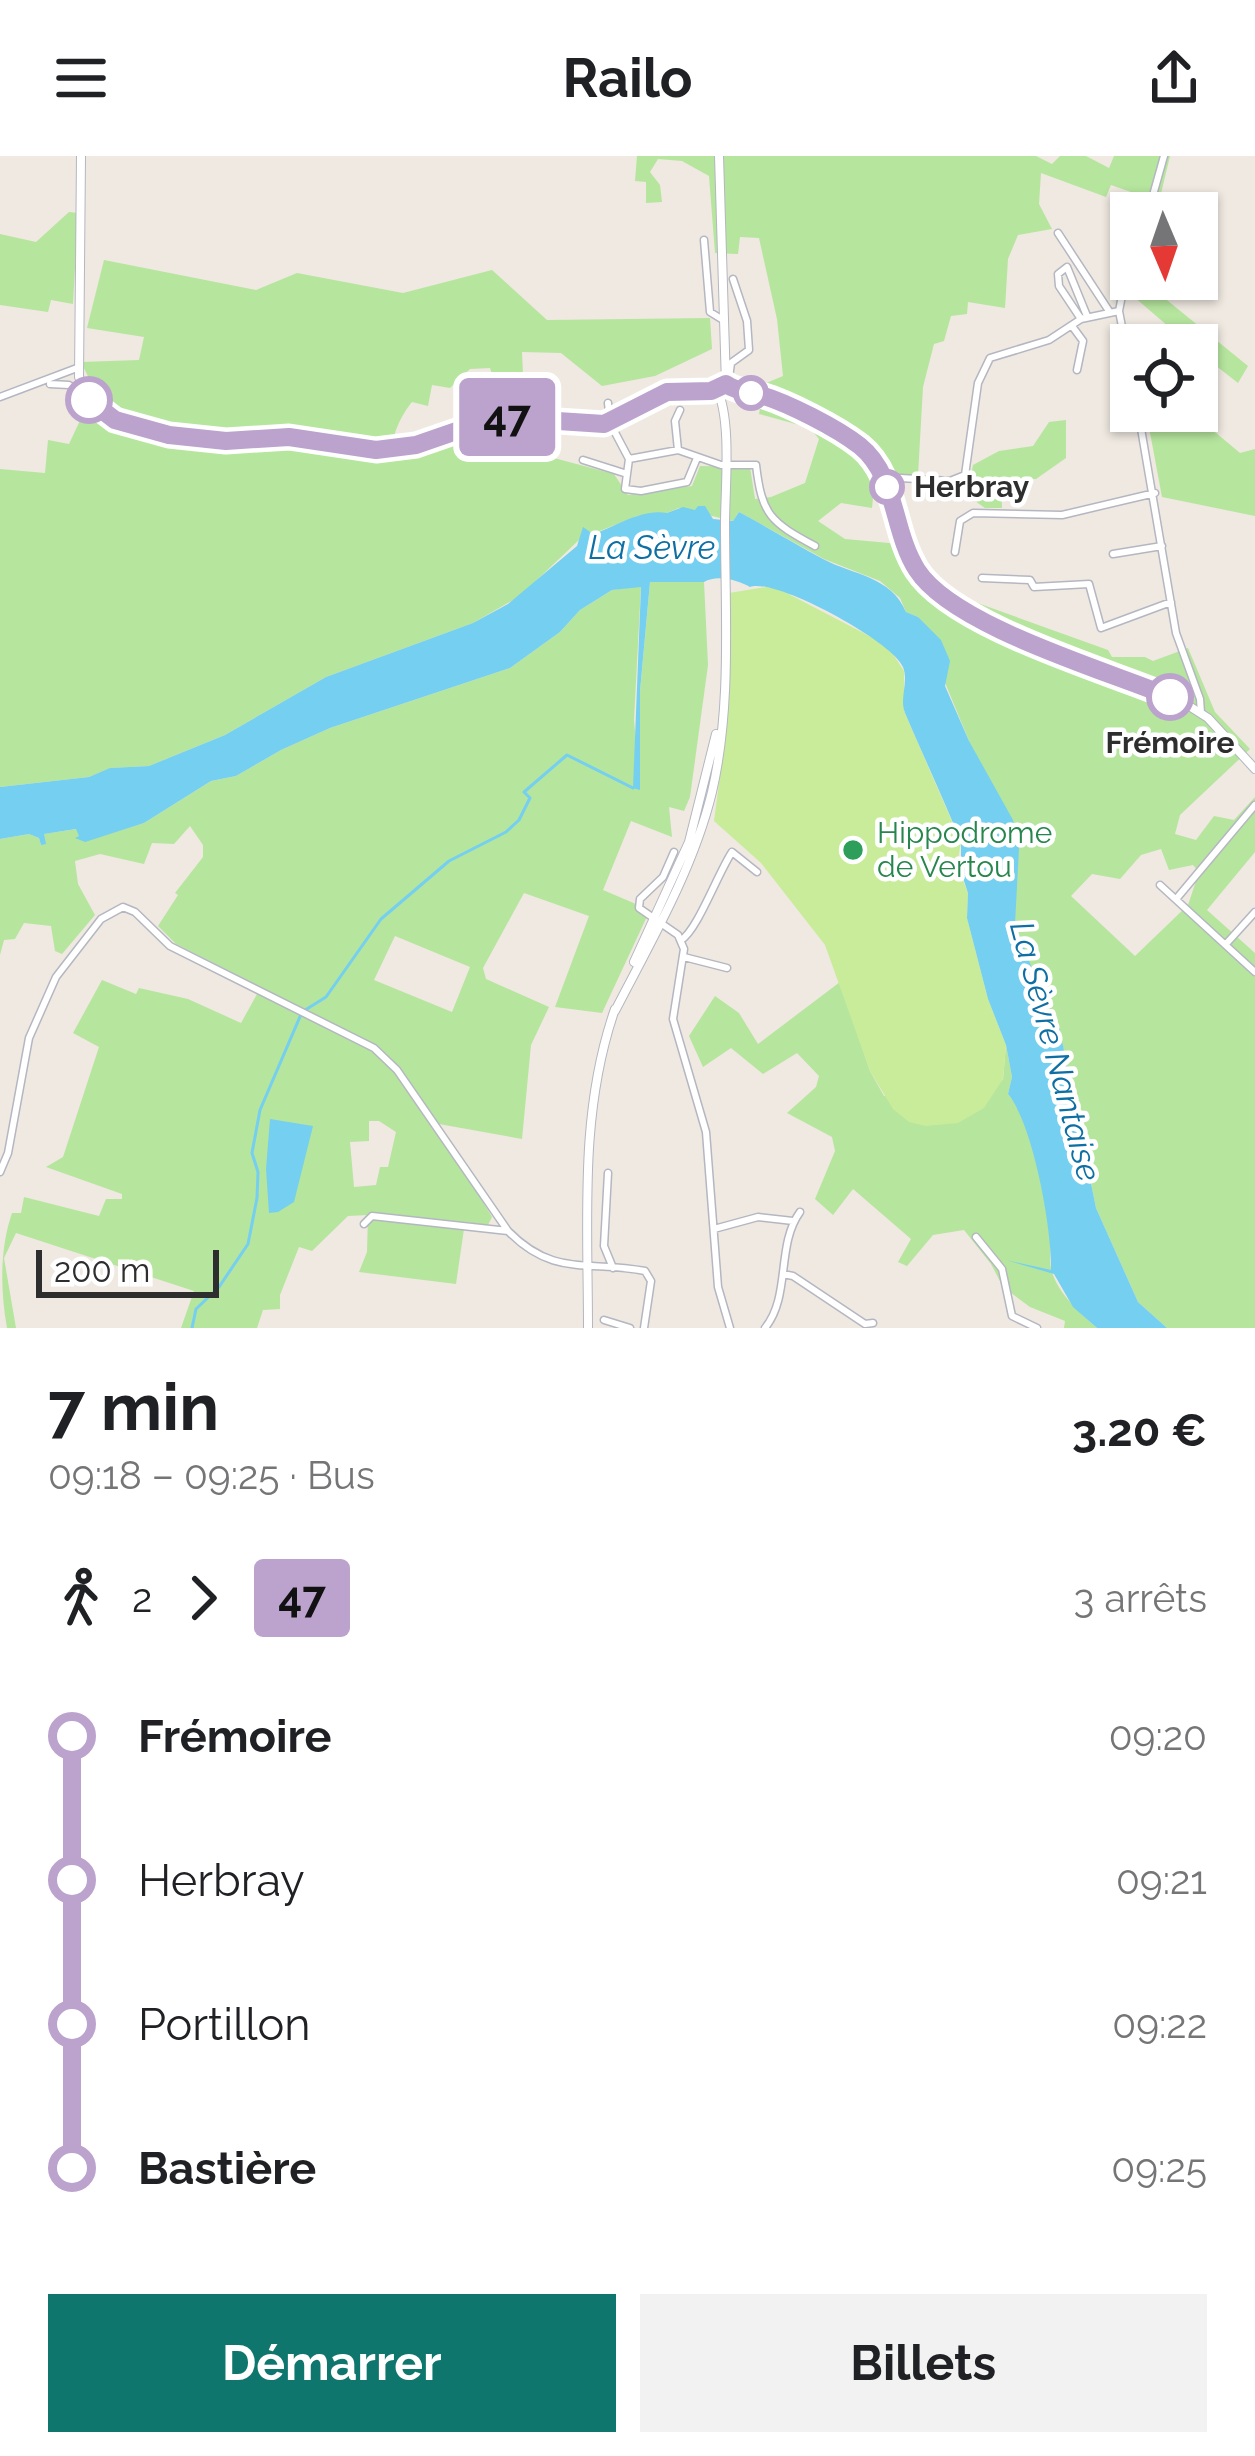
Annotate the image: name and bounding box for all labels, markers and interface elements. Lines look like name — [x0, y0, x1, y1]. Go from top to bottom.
icon: menu — [48, 45, 114, 111]
icon: share — [1141, 45, 1207, 111]
text: Railo — [562, 46, 693, 110]
north arrow — [1110, 192, 1218, 300]
map controls — [1110, 192, 1218, 432]
button: locate — [1110, 324, 1218, 432]
unlabelled marker — [735, 377, 767, 409]
unlabelled marker — [67, 378, 111, 422]
line badge: 47 — [453, 378, 561, 456]
text: 47 — [483, 392, 531, 441]
place label: Herbray — [914, 469, 1030, 504]
marker: Herbray — [871, 471, 903, 503]
water label: La Sèvre — [589, 528, 715, 567]
marker: Frémoire — [1148, 675, 1192, 719]
place label: Frémoire — [1106, 725, 1235, 760]
place label: Hippodrome de Vertou — [877, 815, 1052, 884]
marker: Hippodrome de Vertou — [840, 837, 866, 863]
water label: La Sèvre Nantaise — [1002, 917, 1109, 1185]
scale bar — [36, 1244, 219, 1297]
text: 200 m — [54, 1251, 150, 1290]
text: 7 min — [48, 1368, 219, 1445]
text: 3.20 € — [1072, 1404, 1207, 1457]
text: 09:18 – 09:25 · Bus — [48, 1452, 375, 1498]
icon: walk — [48, 1565, 114, 1631]
icon: forward — [170, 1565, 236, 1631]
text: 47 — [278, 1573, 326, 1622]
text: 2 — [132, 1575, 152, 1621]
text: 3 arrêts — [1074, 1575, 1207, 1621]
text: Frémoire — [138, 1710, 331, 1763]
text: 09:20 — [1109, 1713, 1207, 1759]
text: Herbray — [138, 1854, 305, 1907]
text: 09:21 — [1116, 1857, 1207, 1903]
text: Portillon — [138, 1998, 311, 2051]
text: 09:22 — [1112, 2001, 1207, 2047]
text: Bastière — [138, 2142, 316, 2195]
text: 09:25 — [1111, 2145, 1207, 2191]
button: Démarrer — [48, 2294, 616, 2432]
button: Billets — [640, 2294, 1207, 2432]

